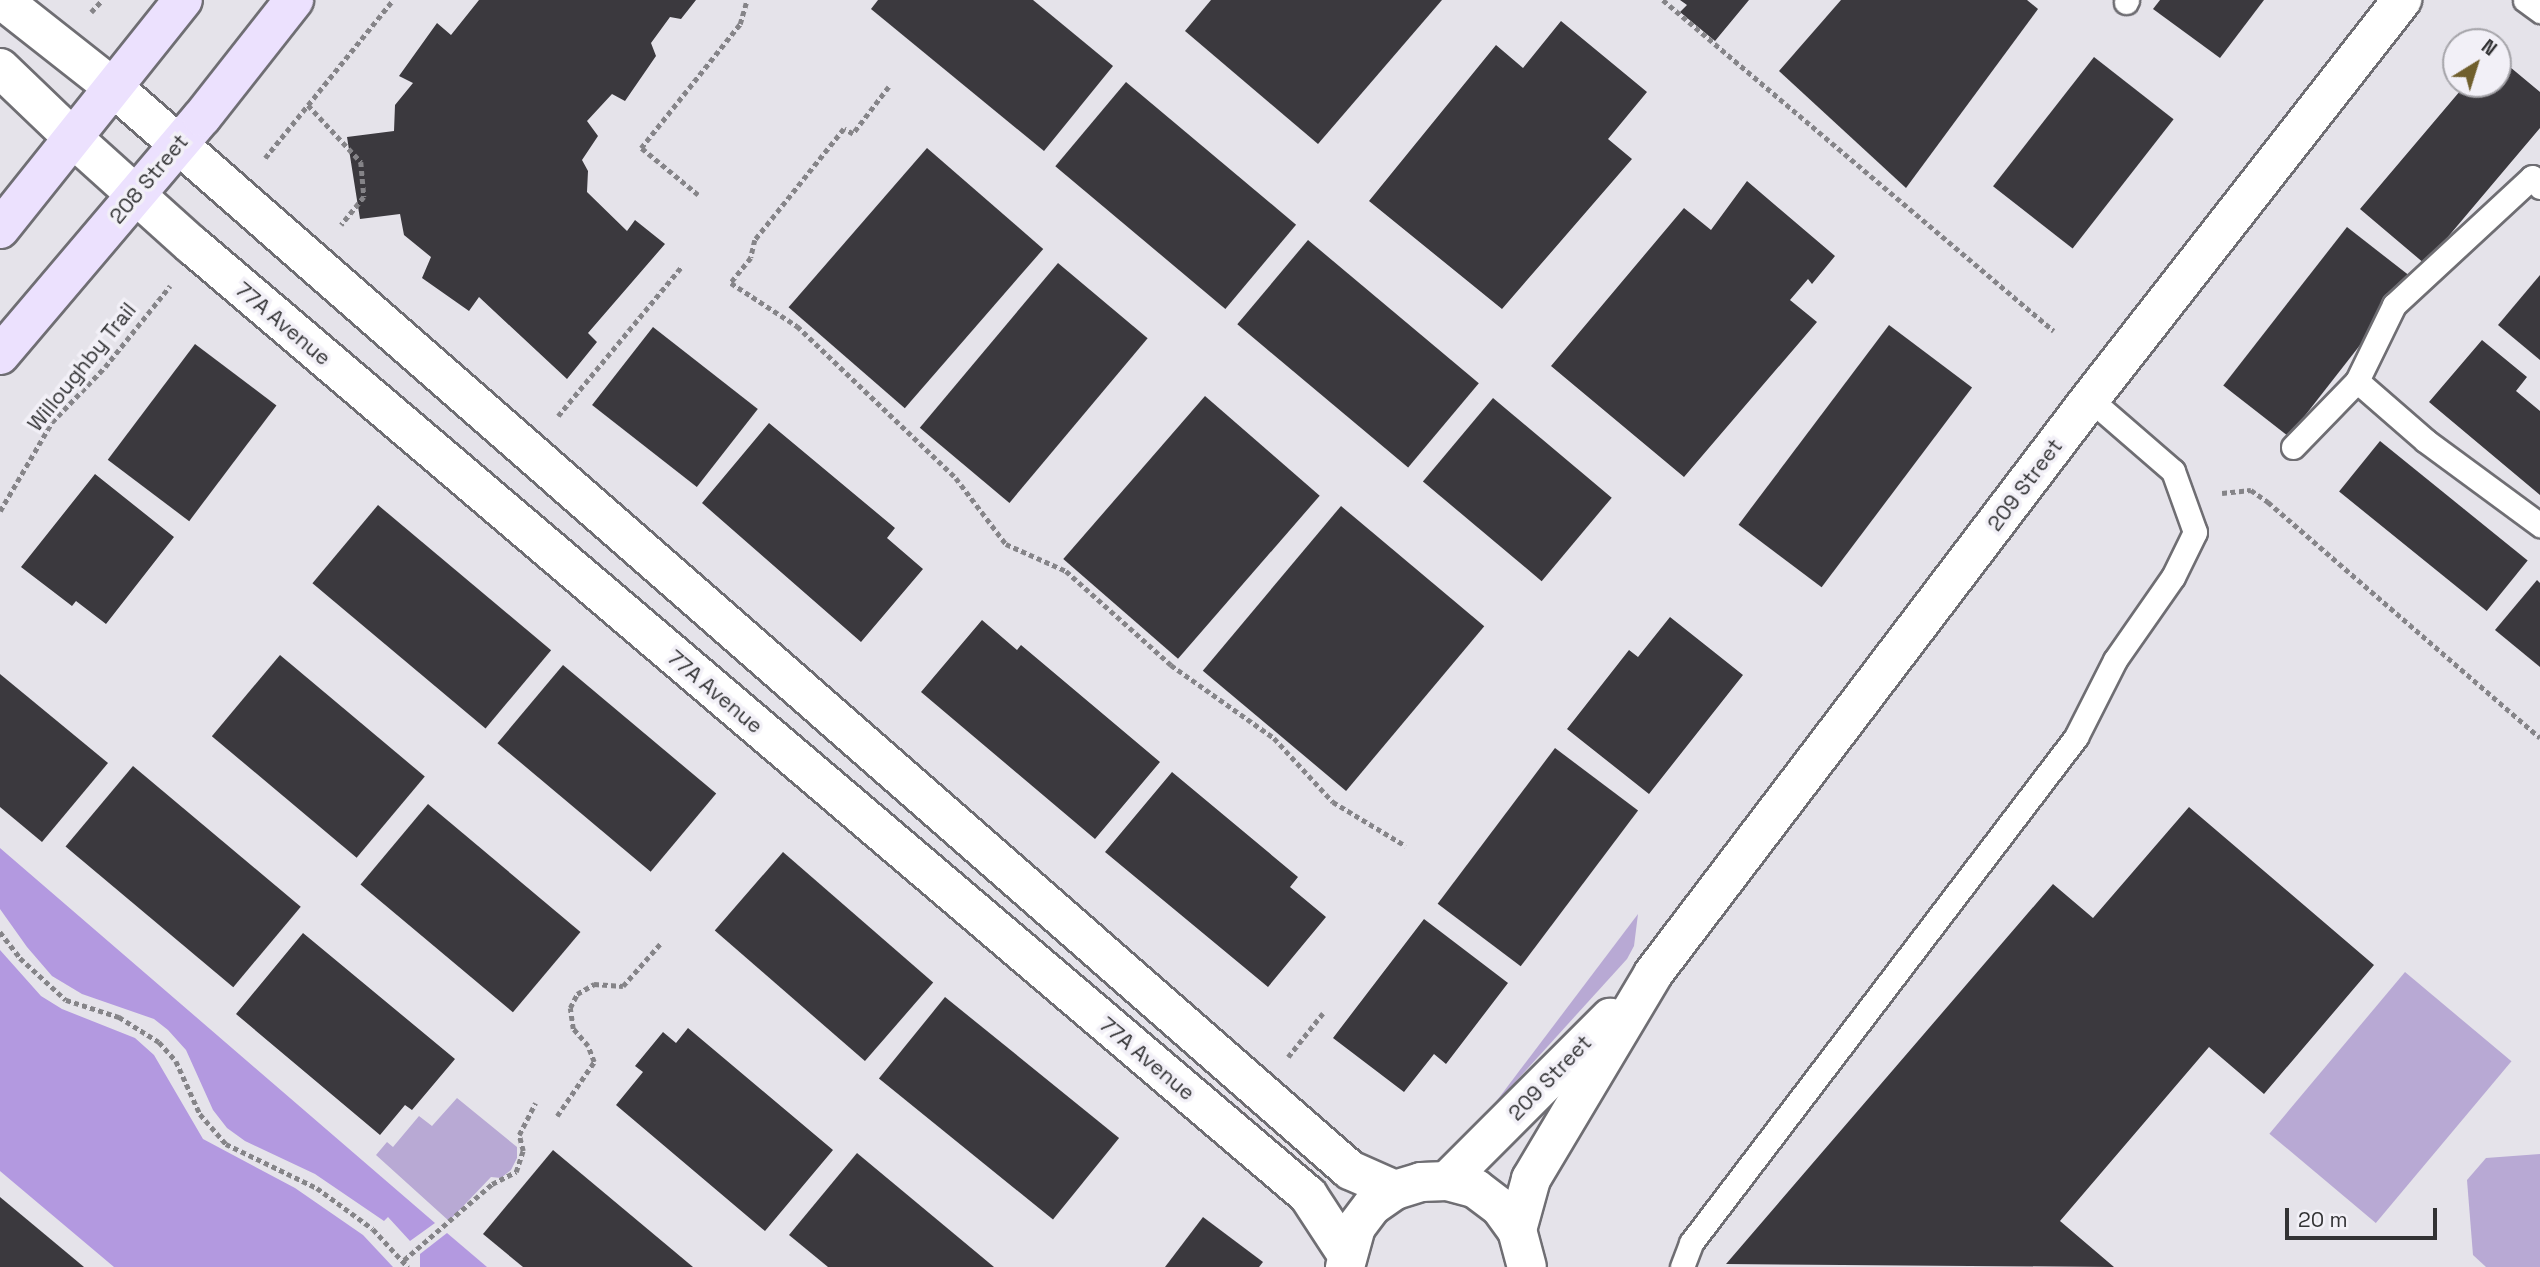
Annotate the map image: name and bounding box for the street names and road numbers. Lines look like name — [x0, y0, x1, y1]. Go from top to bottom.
street label: 208 Street — [104, 129, 194, 229]
street label: 77A Avenue — [230, 277, 336, 371]
street label: Willoughby Trail — [22, 298, 142, 436]
street label: 209 Street — [1982, 434, 2068, 536]
street label: 77A Avenue — [662, 645, 768, 739]
street label: 77A Avenue — [1094, 1012, 1200, 1106]
street label: 209 Street — [1503, 1030, 1597, 1126]

